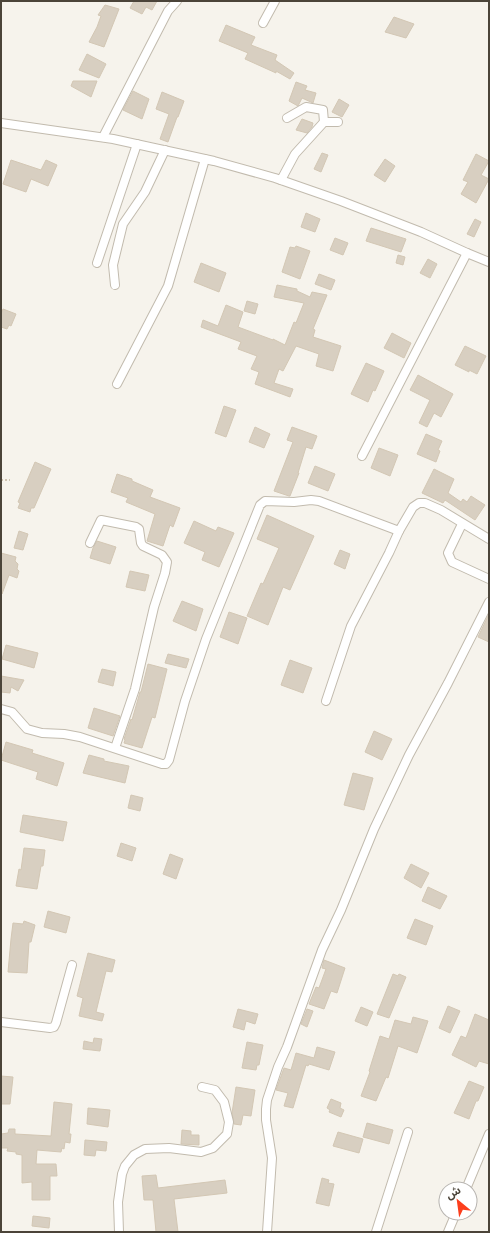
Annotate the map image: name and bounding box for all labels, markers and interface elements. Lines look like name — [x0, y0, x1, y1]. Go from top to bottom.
north arrow — [438, 1181, 478, 1221]
text: ش — [444, 1183, 463, 1202]

